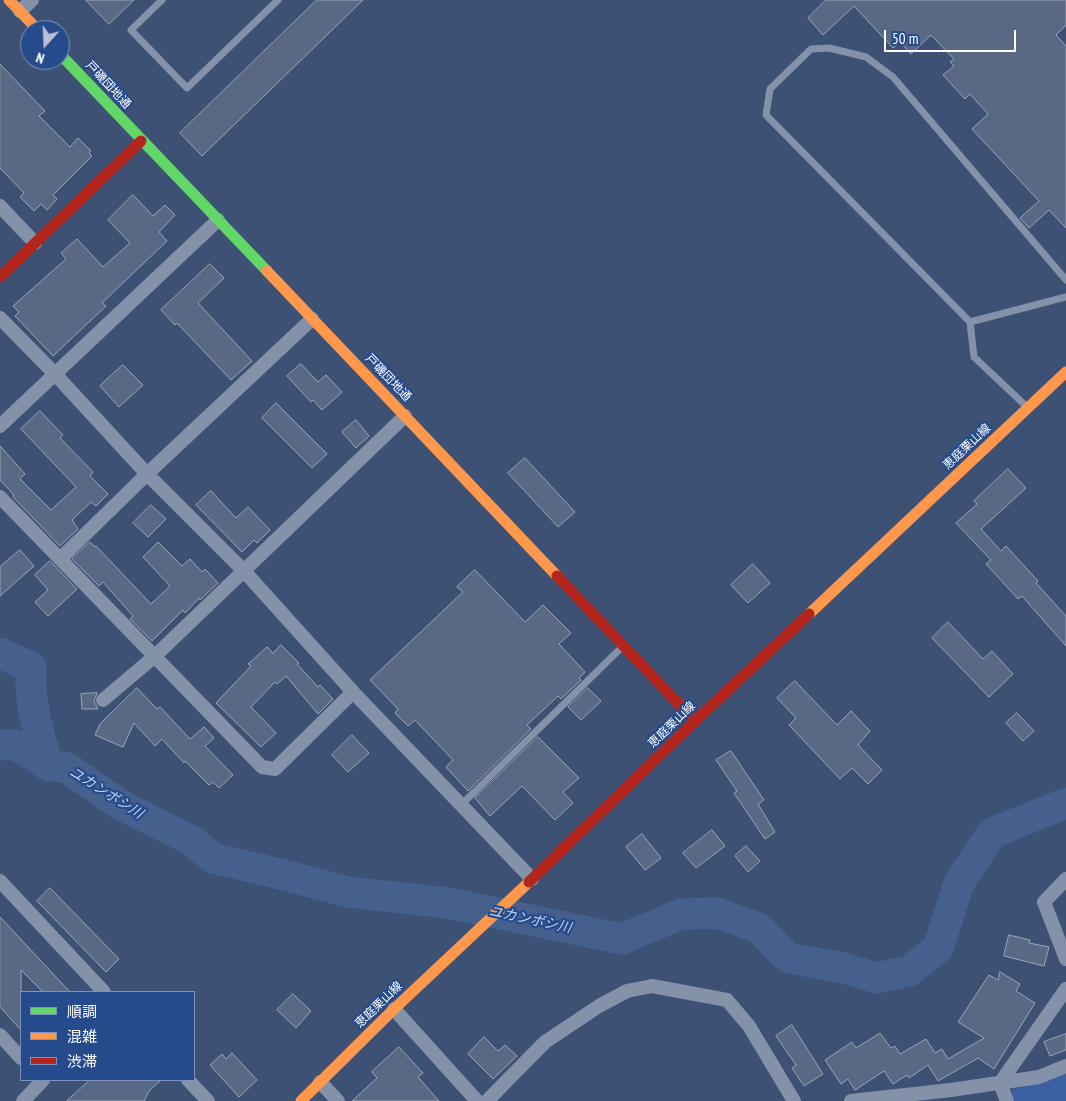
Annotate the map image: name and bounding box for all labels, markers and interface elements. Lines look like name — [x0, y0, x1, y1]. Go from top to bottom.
north arrow — [20, 20, 70, 70]
scale bar — [886, 20, 1018, 52]
text: 50 m — [892, 29, 918, 48]
text: N — [34, 48, 47, 68]
street label: 戸磯団地通 — [82, 58, 134, 112]
street label: 戸磯団地通 — [362, 351, 414, 405]
street label: 恵庭栗山線 — [940, 421, 994, 473]
street label: 恵庭栗山線 — [645, 699, 699, 751]
water label: ユカンボシ川 — [66, 764, 146, 822]
water label: ユカンボシ川 — [487, 903, 573, 937]
street label: 恵庭栗山線 — [352, 979, 406, 1031]
legend — [20, 991, 195, 1081]
text: 順調 — [67, 1002, 97, 1021]
text: 混雑 — [67, 1027, 97, 1046]
text: 渋滞 — [67, 1052, 97, 1071]

